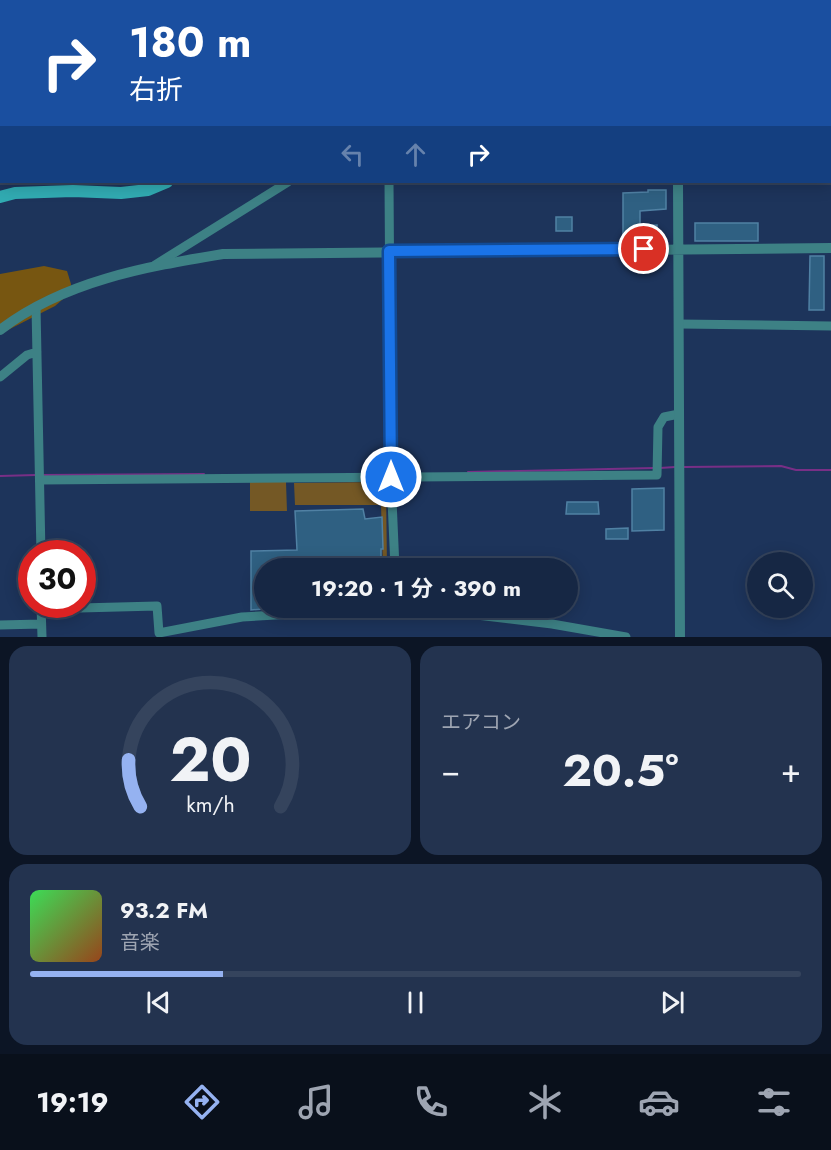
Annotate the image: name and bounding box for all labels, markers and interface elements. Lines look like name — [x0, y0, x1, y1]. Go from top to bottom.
text: 180 m — [129, 12, 252, 73]
icon: right — [30, 24, 108, 102]
text: 右折 — [129, 70, 183, 109]
icon: left — [336, 138, 369, 171]
icon: ahead — [399, 138, 432, 171]
icon: right — [462, 138, 495, 171]
pin — [618, 223, 669, 274]
icon: arrive — [627, 232, 660, 265]
position arrow — [359, 445, 423, 509]
speed limit sign: 30 — [18, 540, 96, 618]
map controls — [747, 552, 813, 618]
button: search — [747, 552, 813, 618]
text: 19:20 · 1 分 · 390 m — [311, 572, 521, 604]
text: エアコン — [441, 708, 521, 737]
text: 20 — [169, 714, 251, 804]
text: 20.5° — [562, 738, 679, 803]
text: − — [441, 747, 460, 794]
text: + — [781, 747, 801, 794]
text: km/h — [186, 790, 234, 821]
text: 93.2 FM — [120, 894, 208, 926]
text: 音楽 — [120, 928, 160, 957]
icon: previous — [142, 986, 175, 1019]
icon: pause — [399, 986, 432, 1019]
icon: next — [656, 986, 689, 1019]
icon: directions — [181, 1081, 223, 1123]
icon: music — [295, 1081, 337, 1123]
icon: phone — [410, 1081, 452, 1123]
icon: climate — [524, 1081, 566, 1123]
icon: car — [638, 1081, 680, 1123]
icon: filters — [753, 1081, 795, 1123]
text: 19:19 — [36, 1083, 109, 1122]

